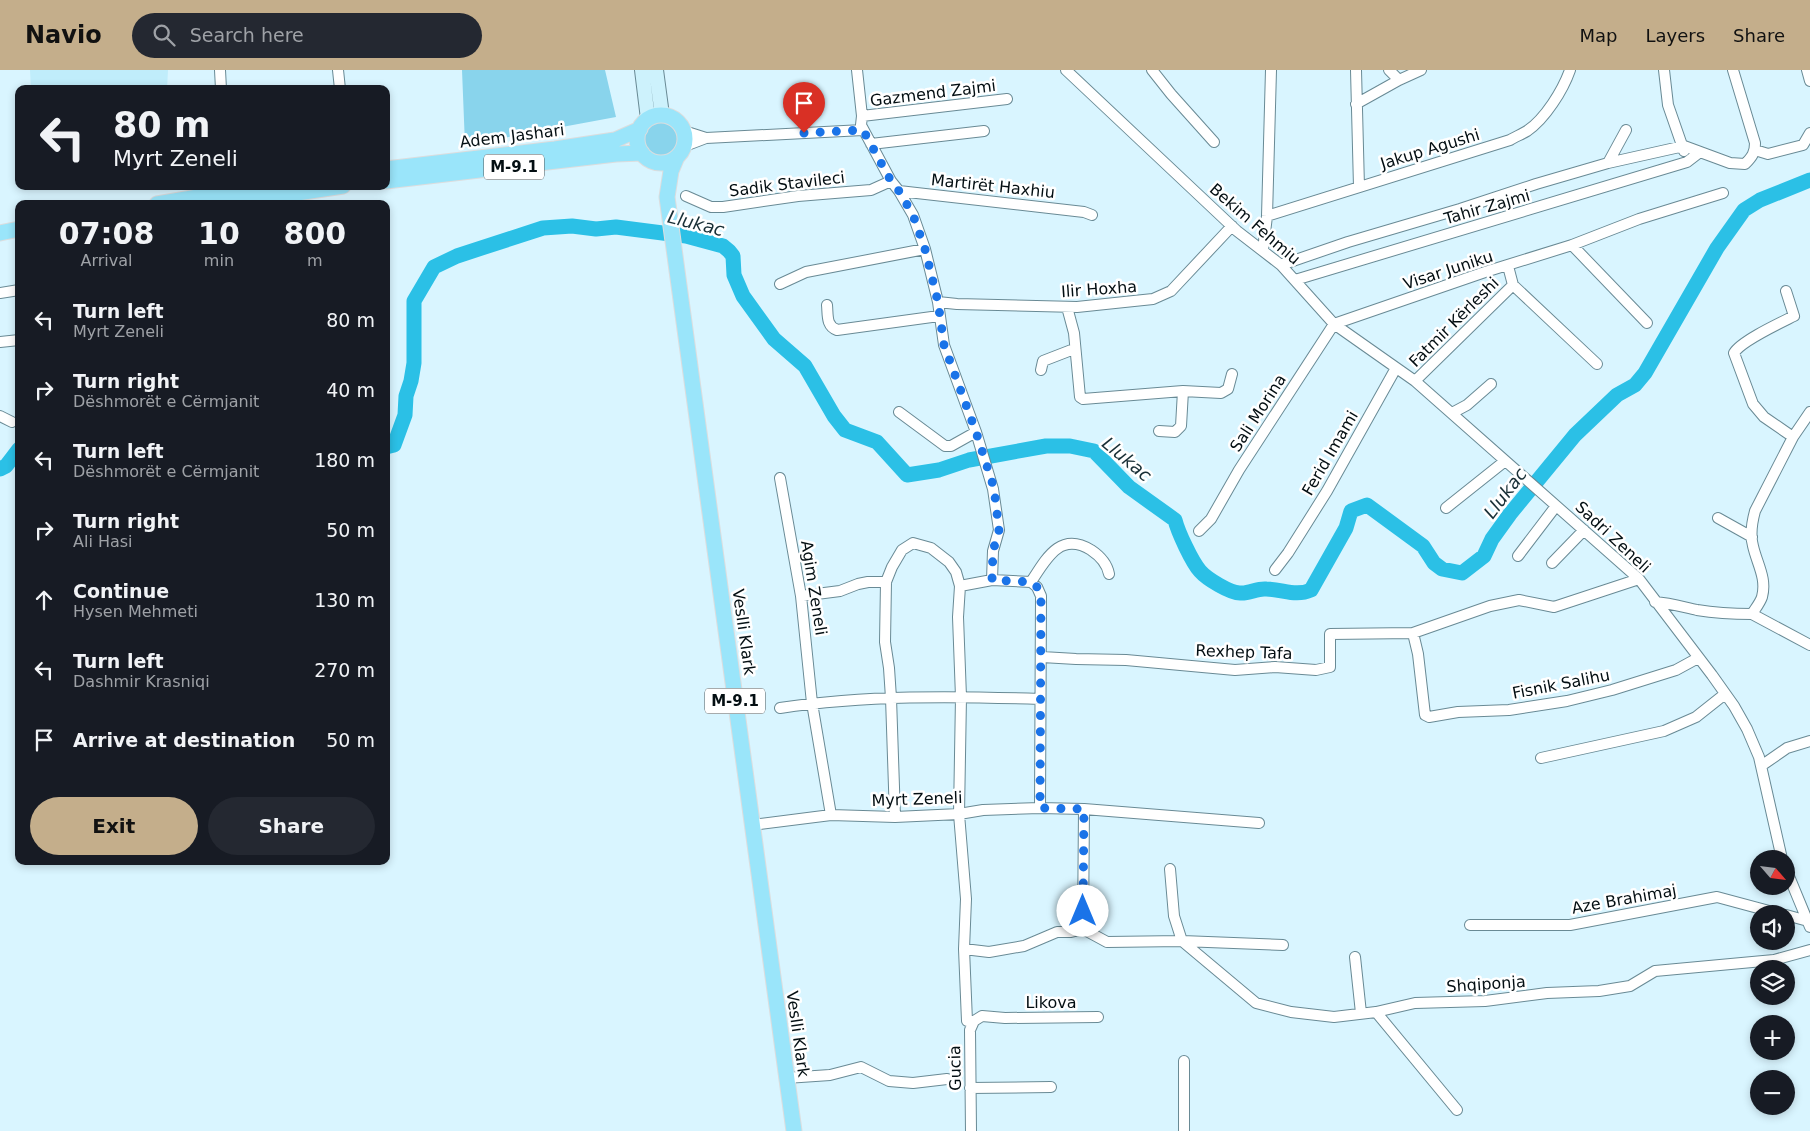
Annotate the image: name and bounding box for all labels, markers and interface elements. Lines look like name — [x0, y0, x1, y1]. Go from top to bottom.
search box — [132, 13, 482, 58]
text: Navio — [25, 21, 102, 49]
icon: search — [150, 21, 178, 49]
text: Search here — [190, 24, 304, 46]
text: Map — [1579, 25, 1617, 46]
text: Layers — [1645, 25, 1705, 46]
text: Share — [1733, 25, 1785, 46]
street label: Gazmend Zajmi — [869, 76, 997, 110]
pin — [783, 82, 825, 133]
icon: arrive — [790, 89, 818, 117]
icon: left — [30, 105, 95, 170]
text: 80 m — [113, 105, 210, 145]
street label: Adem Jashari — [459, 120, 565, 152]
street label: Jakup Agushi — [1377, 125, 1482, 173]
text: Myrt Zeneli — [113, 146, 238, 171]
road number: M-9.1 — [484, 154, 544, 180]
street label: Sadik Stavileci — [728, 167, 846, 201]
street label: Martirët Haxhiu — [930, 170, 1056, 202]
street label: Bekim Fehmiu — [1206, 180, 1304, 268]
street label: Tahir Zajmi — [1441, 186, 1532, 229]
water label: Llukac — [665, 206, 727, 240]
text: 07:08 — [59, 216, 154, 251]
text: 10 — [198, 216, 240, 251]
text: 800 — [284, 216, 346, 251]
street label: Visar Juniku — [1401, 247, 1495, 293]
text: Arrival — [81, 251, 133, 270]
text: min — [204, 251, 234, 270]
text: m — [307, 251, 323, 270]
street label: Fatmir Kërleshi — [1405, 273, 1503, 371]
street label: Ilir Hoxha — [1060, 277, 1138, 301]
text: Turn left — [73, 300, 164, 322]
icon: left — [30, 306, 58, 334]
text: 80 m — [326, 309, 375, 331]
text: Myrt Zeneli — [73, 322, 164, 341]
text: Turn right — [73, 370, 179, 392]
street label: Sali Morina — [1226, 371, 1290, 455]
icon: right — [30, 376, 58, 404]
text: 40 m — [326, 379, 375, 401]
text: Dëshmorët e Cërmjanit — [73, 392, 259, 411]
street label: Ferid Imami — [1298, 407, 1362, 499]
water label: Llukac — [1098, 432, 1156, 486]
text: Turn left — [73, 440, 164, 462]
icon: left — [30, 446, 58, 474]
text: 180 m — [314, 449, 375, 471]
text: Dëshmorët e Cërmjanit — [73, 462, 259, 481]
water label: Llukac — [1479, 464, 1531, 522]
street label: Sadri Zeneli — [1571, 497, 1655, 577]
text: Turn right — [73, 510, 179, 532]
icon: right — [30, 516, 58, 544]
text: 50 m — [326, 519, 375, 541]
text: Ali Hasi — [73, 532, 133, 551]
street label: Agim Zeneli — [797, 539, 831, 637]
text: Continue — [73, 580, 169, 602]
icon: ahead — [30, 586, 58, 614]
street label: Veslli Klark — [729, 588, 760, 677]
text: 130 m — [314, 589, 375, 611]
text: Hysen Mehmeti — [73, 602, 198, 621]
street label: Rexhep Tafa — [1195, 641, 1293, 663]
text: Turn left — [73, 650, 164, 672]
icon: left — [30, 656, 58, 684]
text: 270 m — [314, 659, 375, 681]
street label: Fisnik Salihu — [1511, 665, 1611, 703]
text: Dashmir Krasniqi — [73, 672, 210, 691]
road number: M-9.1 — [705, 688, 765, 714]
icon: arrive — [30, 726, 58, 754]
text: Arrive at destination — [73, 729, 295, 751]
text: 50 m — [326, 729, 375, 751]
street label: Myrt Zeneli — [871, 788, 963, 810]
button: Exit — [30, 797, 198, 855]
button: Share — [208, 797, 375, 855]
north arrow — [1750, 850, 1795, 895]
map controls — [1750, 850, 1795, 1115]
street label: Aze Brahimaj — [1570, 880, 1678, 918]
position arrow — [1056, 884, 1108, 936]
button: sound — [1750, 905, 1795, 950]
button: layers — [1750, 960, 1795, 1005]
street label: Shqiponja — [1446, 972, 1526, 996]
street label: Veslli Klark — [783, 990, 814, 1079]
street label: Likova — [1025, 993, 1077, 1012]
button: + — [1750, 1015, 1795, 1060]
street label: Gucia — [945, 1045, 965, 1091]
button: − — [1750, 1070, 1795, 1115]

